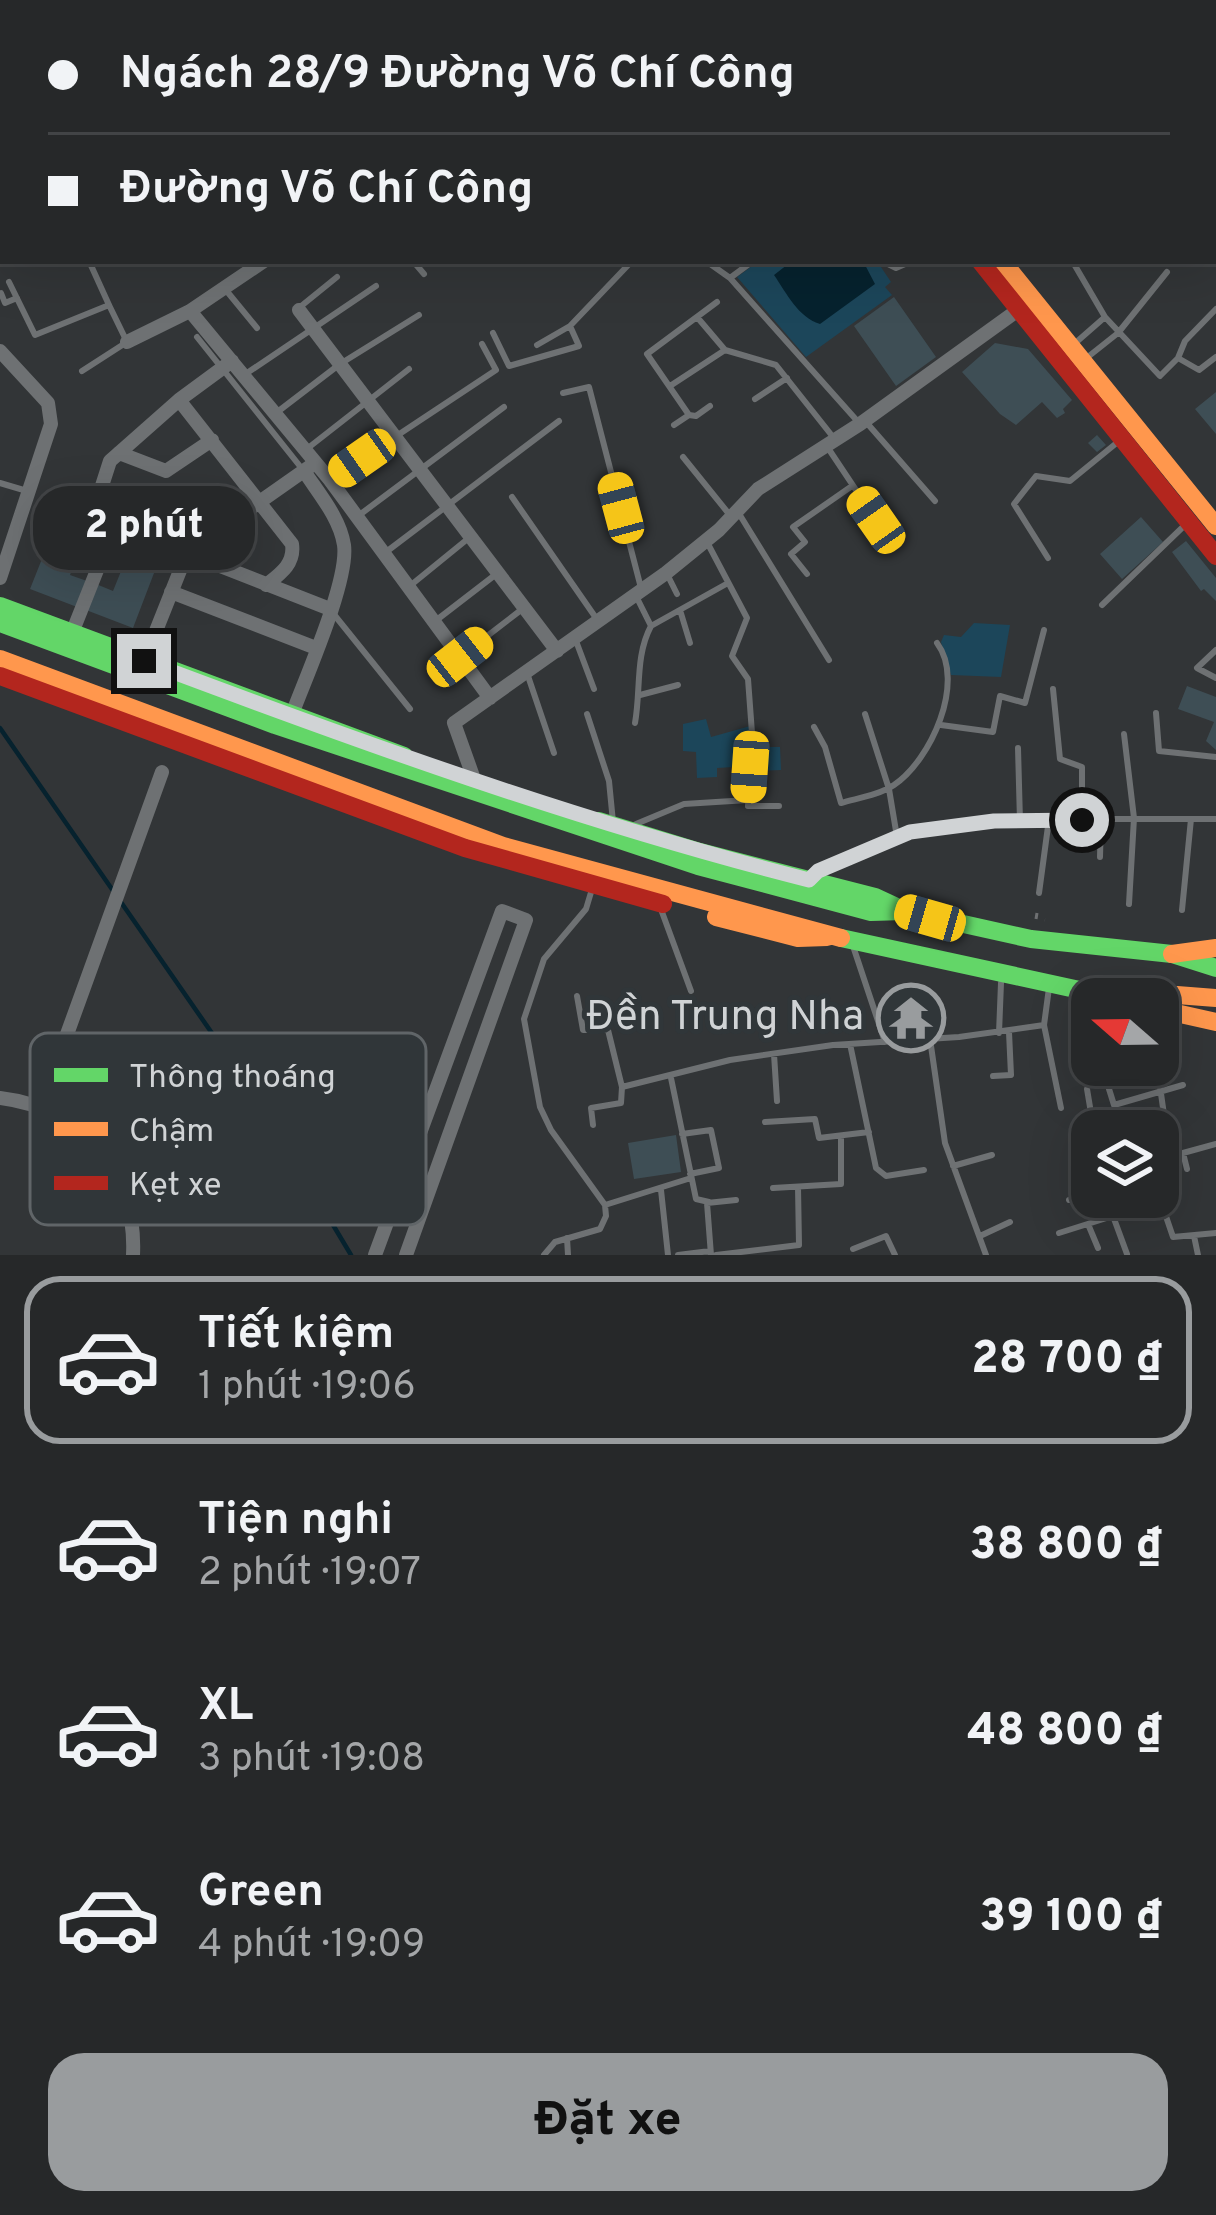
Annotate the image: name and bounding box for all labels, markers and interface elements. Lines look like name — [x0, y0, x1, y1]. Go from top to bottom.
text: Ngách 28/9 Đường Võ Chí Công — [120, 47, 795, 104]
text: Đường Võ Chí Công — [120, 162, 533, 219]
car — [322, 423, 402, 493]
car — [594, 469, 648, 547]
car — [841, 480, 911, 560]
callout: 2 phút — [33, 487, 255, 571]
text: 2 phút — [85, 503, 203, 552]
car — [421, 621, 499, 693]
route end — [117, 634, 171, 688]
car — [730, 730, 770, 804]
route start — [1055, 793, 1109, 847]
car — [890, 891, 970, 945]
north arrow — [1071, 978, 1179, 1086]
map controls — [1071, 978, 1179, 1218]
temple icon: Đền Trung Nha — [876, 983, 946, 1053]
place label: Đền Trung Nha — [586, 992, 864, 1045]
legend — [30, 1033, 426, 1225]
text: Thông thoáng — [129, 1058, 336, 1100]
button: layers — [1071, 1110, 1179, 1218]
text: Chậm — [129, 1112, 214, 1154]
text: Kẹt xe — [129, 1166, 221, 1208]
icon: car — [54, 1306, 162, 1414]
text: Tiết kiệm — [198, 1307, 394, 1364]
text: 28 700 ₫ — [971, 1332, 1162, 1389]
text: 1 phút · 19:06 — [198, 1364, 416, 1413]
icon: car — [54, 1492, 162, 1600]
text: Tiện nghi — [198, 1493, 393, 1550]
text: 38 800 ₫ — [970, 1518, 1162, 1575]
text: 2 phút · 19:07 — [198, 1550, 421, 1599]
icon: car — [54, 1678, 162, 1786]
text: XL — [198, 1679, 253, 1736]
text: 48 800 ₫ — [967, 1704, 1162, 1761]
text: 3 phút · 19:08 — [198, 1736, 425, 1785]
icon: car — [54, 1864, 162, 1972]
text: Green — [198, 1865, 324, 1922]
text: 39 100 ₫ — [979, 1890, 1162, 1947]
text: 4 phút · 19:09 — [198, 1922, 425, 1971]
button: Đặt xe — [48, 2053, 1168, 2191]

